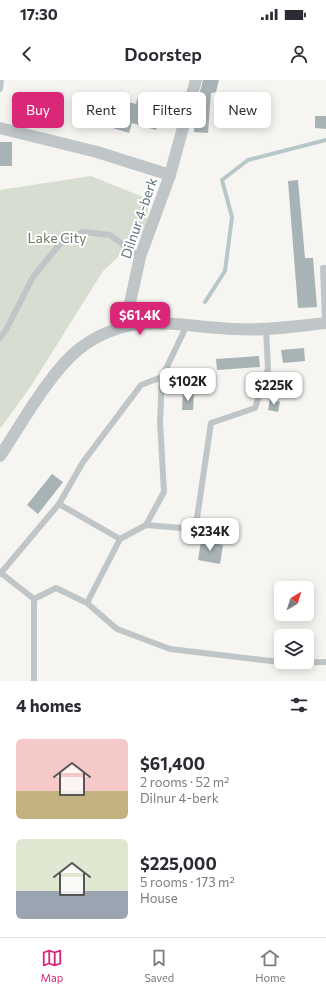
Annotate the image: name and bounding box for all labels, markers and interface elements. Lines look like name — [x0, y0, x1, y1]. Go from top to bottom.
text: 17:30 — [20, 5, 58, 23]
icon: back — [16, 43, 38, 65]
text: Doorstep — [124, 43, 202, 65]
icon: person — [288, 43, 310, 65]
chip: Buy — [12, 92, 64, 128]
chip: Rent — [72, 92, 130, 128]
chip: Filters — [138, 92, 206, 128]
chip: New — [214, 92, 271, 128]
street label: Dilnur 4-berk — [117, 175, 160, 261]
park label: Lake City — [28, 229, 86, 246]
pin: $61.4K — [107, 302, 173, 336]
text: $61.4K — [119, 307, 161, 323]
pin: $102K — [160, 368, 216, 402]
pin: $225K — [246, 372, 302, 406]
text: $102K — [169, 373, 207, 389]
text: $225K — [255, 377, 293, 393]
pin: $234K — [182, 518, 238, 552]
text: $234K — [190, 523, 230, 539]
north arrow — [274, 581, 314, 621]
map controls — [274, 581, 314, 669]
button: layers — [274, 629, 314, 669]
icon: filters — [288, 694, 310, 716]
text: 4 homes — [16, 695, 81, 716]
text: $61,400 — [140, 753, 205, 774]
icon: home — [48, 755, 96, 803]
text: 2 rooms · 52 m² — [140, 774, 229, 790]
text: Dilnur 4-berk — [140, 790, 219, 806]
text: $225,000 — [140, 853, 217, 874]
icon: home — [48, 855, 96, 903]
text: 5 rooms · 173 m² — [140, 874, 235, 890]
text: House — [140, 890, 178, 906]
tab: Map — [41, 947, 63, 984]
tab: Saved — [144, 947, 174, 984]
tab: Home — [255, 947, 285, 984]

